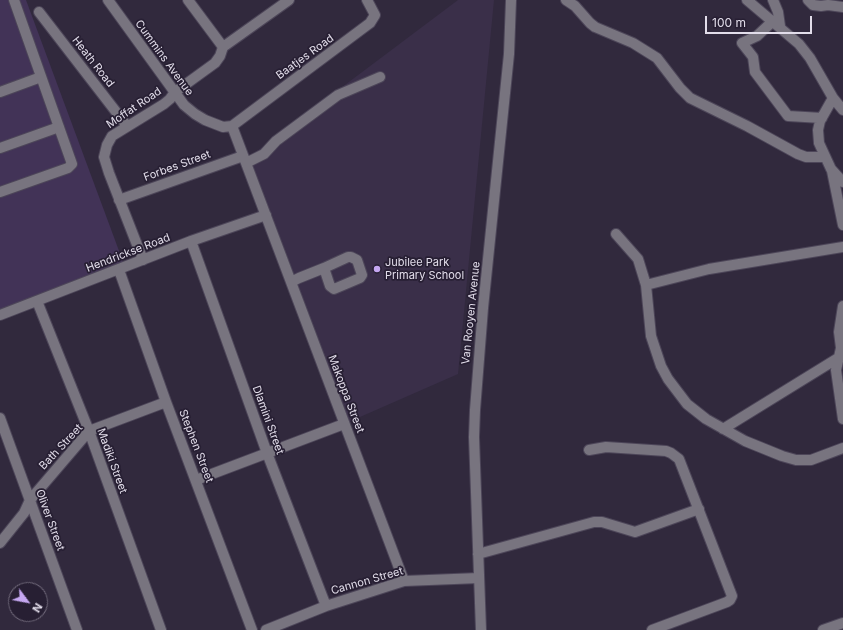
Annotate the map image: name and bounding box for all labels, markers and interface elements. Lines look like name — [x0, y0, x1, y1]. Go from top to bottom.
scale bar — [707, 8, 814, 34]
text: 100 m — [712, 15, 746, 30]
street label: Cummins Avenue — [132, 18, 196, 98]
street label: Baatjes Road — [274, 32, 336, 82]
street label: Heath Road — [69, 34, 117, 90]
street label: Moffat Road — [104, 85, 164, 131]
street label: Forbes Street — [142, 148, 212, 184]
street label: Hendrickse Road — [84, 231, 172, 275]
place label: Jubilee Park Primary School — [385, 256, 464, 282]
street label: Van Rooyen Avenue — [459, 261, 483, 365]
marker: Jubilee Park Primary School — [372, 264, 382, 274]
street label: Makoppa Street — [325, 353, 367, 435]
street label: Dlamini Street — [249, 384, 287, 456]
street label: Stephen Street — [176, 408, 216, 484]
street label: Bath Street — [37, 421, 85, 473]
street label: Madiki Street — [94, 427, 130, 495]
street label: Oliver Street — [33, 487, 67, 553]
street label: Cannon Street — [329, 564, 405, 598]
north arrow — [8, 582, 48, 622]
text: N — [29, 601, 45, 615]

